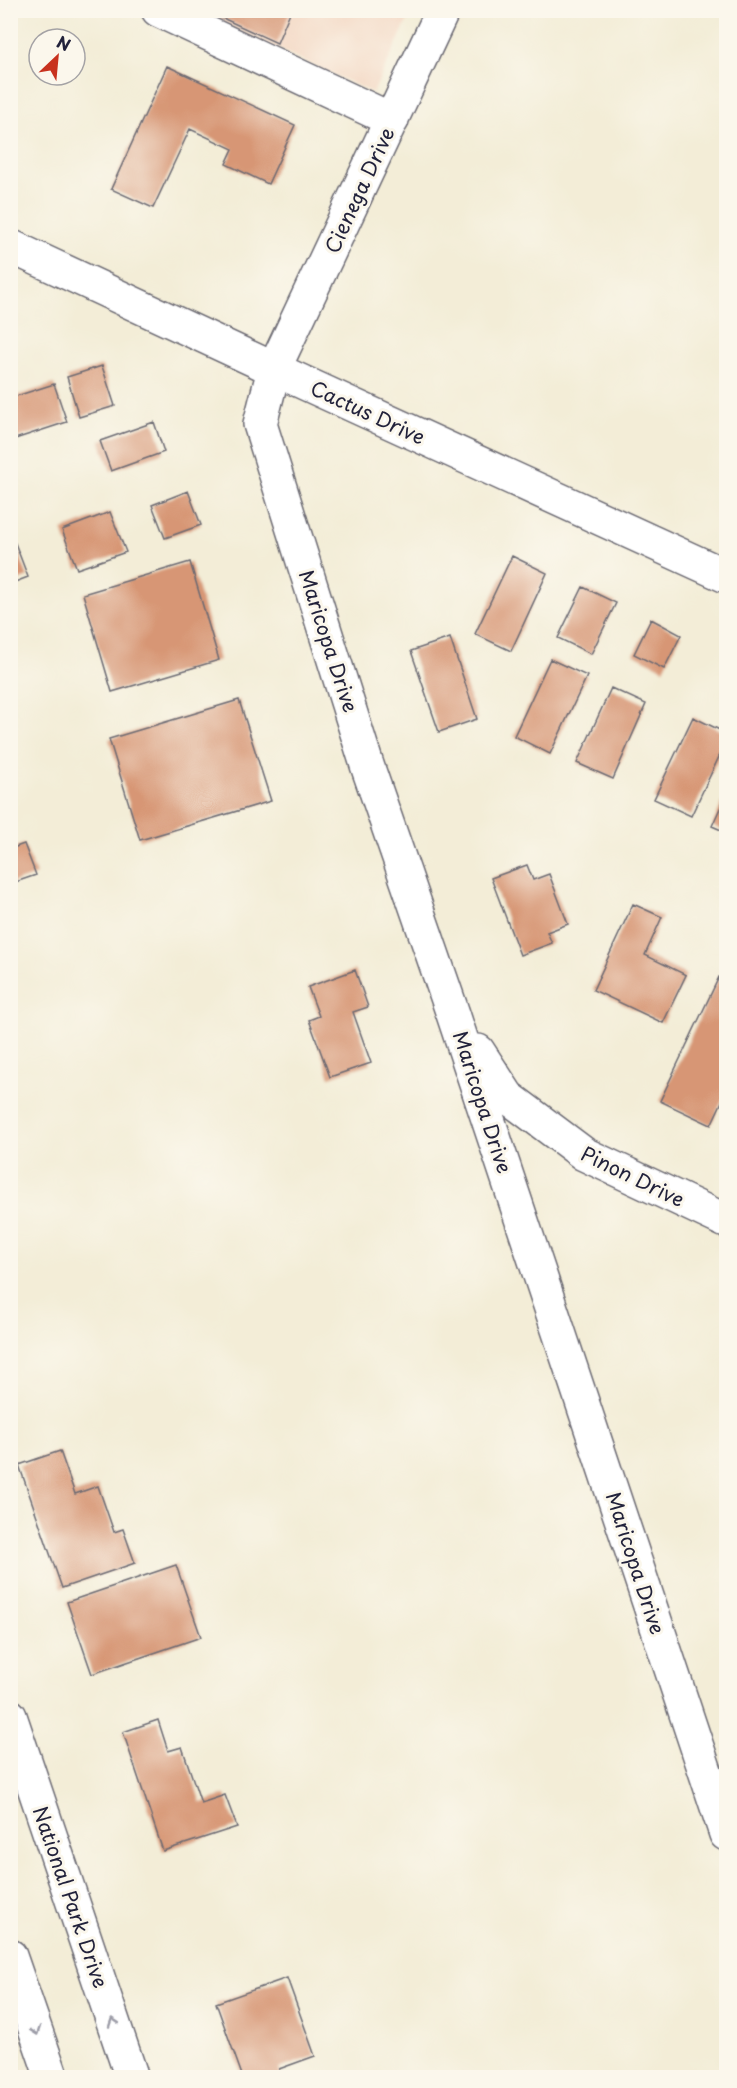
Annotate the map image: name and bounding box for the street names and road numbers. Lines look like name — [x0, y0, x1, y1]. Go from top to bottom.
street label: Cienega Drive — [317, 122, 401, 258]
street label: Cactus Drive — [306, 372, 430, 452]
street label: Maricopa Drive — [292, 566, 366, 716]
street label: Maricopa Drive — [446, 1027, 520, 1177]
street label: Pinon Drive — [576, 1138, 690, 1214]
street label: Maricopa Drive — [599, 1488, 673, 1638]
street label: National Park Drive — [26, 1802, 116, 1992]

